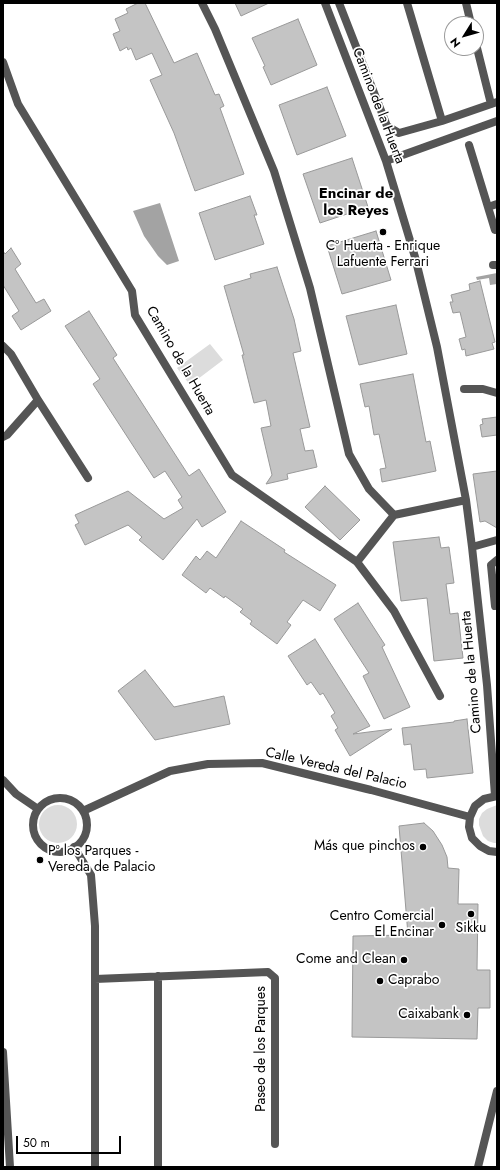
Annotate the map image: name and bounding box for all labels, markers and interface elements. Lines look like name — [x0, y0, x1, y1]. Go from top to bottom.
north arrow — [444, 16, 484, 56]
text: N — [446, 34, 464, 51]
street label: Camino de la Huerta — [348, 46, 408, 166]
district label: Encinar de los Reyes — [319, 185, 393, 220]
marker: Cº Huerta - Enrique Lafuente Ferrari — [378, 227, 388, 237]
place label: Cº Huerta - Enrique Lafuente Ferrari — [326, 239, 440, 272]
street label: Camino de la Huerta — [142, 304, 218, 418]
street label: Camino de la Huerta — [458, 610, 486, 734]
street label: Calle Vereda del Palacio — [264, 745, 408, 793]
place label: Más que pinchos — [314, 839, 415, 855]
marker: Más que pinchos — [418, 842, 428, 852]
place label: Pº los Parques - Vereda de Palacio — [48, 844, 155, 876]
marker: Pº los Parques - Vereda de Palacio — [35, 855, 45, 865]
place label: Centro Comercial El Encinar — [330, 909, 434, 942]
marker: Sikku — [466, 909, 476, 919]
marker: Centro Comercial El Encinar — [437, 920, 447, 930]
place label: Sikku — [456, 921, 486, 937]
place label: Come and Clean — [296, 952, 396, 968]
marker: Come and Clean — [399, 955, 409, 965]
place label: Caprabo — [388, 973, 439, 989]
marker: Caprabo — [375, 976, 385, 986]
street label: Paseo de los Parques — [254, 986, 270, 1112]
place label: Caixabank — [398, 1007, 459, 1023]
marker: Caixabank — [462, 1010, 472, 1020]
scale bar — [18, 1128, 123, 1154]
text: 50 m — [23, 1134, 50, 1152]

